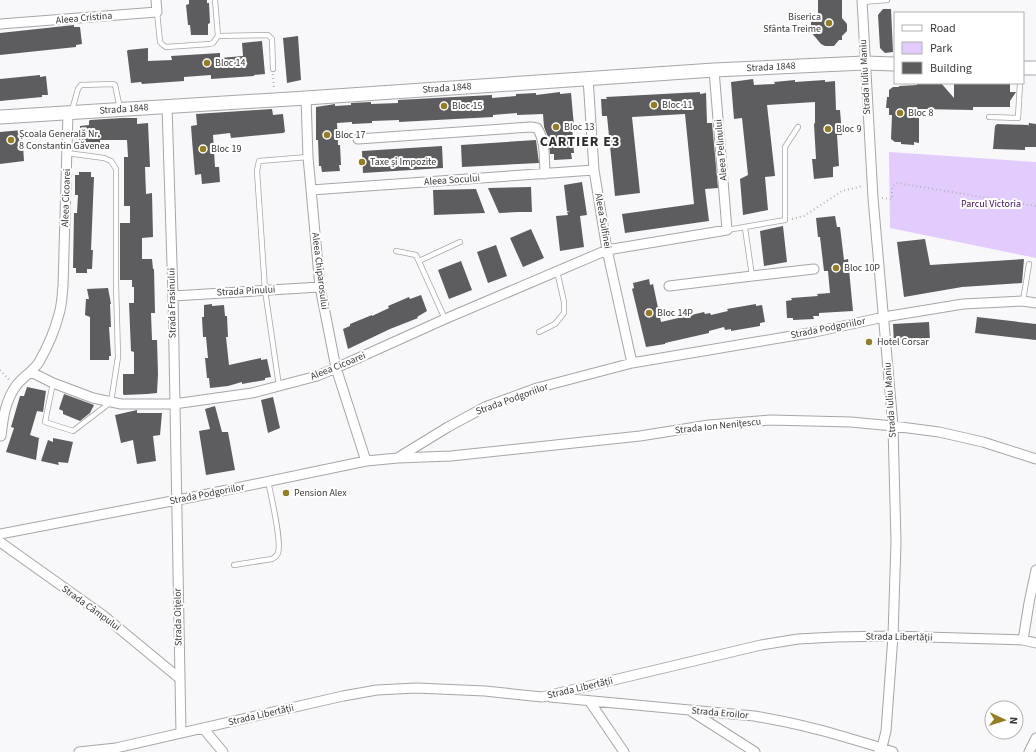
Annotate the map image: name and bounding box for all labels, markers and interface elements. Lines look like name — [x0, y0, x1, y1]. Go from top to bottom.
street label: Aleea Cristina — [55, 9, 113, 27]
place label: Biserica Sfânta Treime — [763, 10, 821, 36]
legend — [894, 12, 1024, 84]
marker: Biserica Sfânta Treime — [824, 18, 834, 28]
text: Road — [930, 20, 956, 37]
street label: Strada Iuliu Maniu — [856, 39, 874, 115]
text: Park — [930, 40, 952, 57]
place label: Bloc 14 — [215, 56, 245, 70]
marker: Bloc 14 — [202, 58, 212, 68]
street label: Strada 1848 — [746, 59, 796, 75]
text: Building — [930, 60, 972, 77]
street label: Strada 1848 — [422, 79, 472, 97]
place label: Bloc 11 — [662, 98, 692, 112]
place label: Bloc 15 — [452, 99, 482, 113]
street label: Strada 1848 — [99, 100, 149, 118]
marker: Bloc 11 — [649, 100, 659, 110]
marker: Bloc 15 — [439, 101, 449, 111]
place label: Bloc 8 — [908, 106, 933, 120]
marker: Bloc 8 — [895, 108, 905, 118]
street label: Aleea Pelinului — [711, 119, 731, 181]
place label: Bloc 13 — [564, 120, 594, 134]
marker: Bloc 13 — [551, 122, 561, 132]
place label: Bloc 9 — [836, 122, 861, 136]
marker: Bloc 9 — [823, 124, 833, 134]
place label: Școala Generală Nr. 8 Constantin Găvenea — [19, 127, 110, 153]
place label: Bloc 17 — [335, 128, 365, 142]
marker: Bloc 17 — [322, 130, 332, 140]
district label: CARTIER E3 — [540, 132, 620, 152]
marker: Școala Generală Nr. 8 Constantin Găvenea — [6, 135, 16, 145]
place label: Bloc 19 — [211, 142, 241, 156]
marker: Bloc 19 — [198, 144, 208, 154]
place label: Taxe și Impozite — [370, 155, 436, 169]
marker: Taxe și Impozite — [357, 157, 367, 167]
street label: Aleea Cicoarei — [58, 169, 74, 227]
street label: Aleea Socului — [424, 171, 480, 189]
street label: Aleea Sulfinei — [591, 192, 615, 250]
park label: Parcul Victoria — [961, 197, 1021, 211]
street label: Aleea Chiparosului — [308, 232, 332, 310]
place label: Bloc 10P — [844, 261, 880, 275]
marker: Bloc 10P — [831, 263, 841, 273]
street label: Strada Frasinului — [164, 268, 180, 338]
street label: Strada Pinului — [216, 282, 276, 300]
place label: Bloc 14P — [657, 306, 693, 320]
marker: Bloc 14P — [644, 308, 654, 318]
street label: Strada Podgoriilor — [789, 314, 867, 342]
place label: Hotel Corsar — [877, 335, 929, 349]
marker: Hotel Corsar — [864, 337, 874, 347]
street label: Aleea Cicoarei — [308, 349, 368, 383]
street label: Strada Iuliu Maniu — [880, 362, 900, 438]
street label: Strada Podgoriilor — [474, 379, 551, 419]
street label: Strada Ion Nenițescu — [674, 415, 762, 437]
street label: Strada Podgoriilor — [168, 480, 246, 508]
place label: Pension Alex — [294, 486, 347, 500]
marker: Pension Alex — [281, 488, 291, 498]
street label: Strada Câmpului — [59, 582, 123, 634]
street label: Strada Oițelor — [170, 587, 186, 646]
street label: Strada Libertății — [865, 629, 933, 645]
street label: Strada Libertății — [546, 674, 614, 702]
north arrow — [984, 700, 1024, 740]
street label: Strada Libertății — [227, 701, 295, 729]
street label: Strada Eroilor — [691, 704, 750, 723]
text: N — [1006, 716, 1021, 725]

